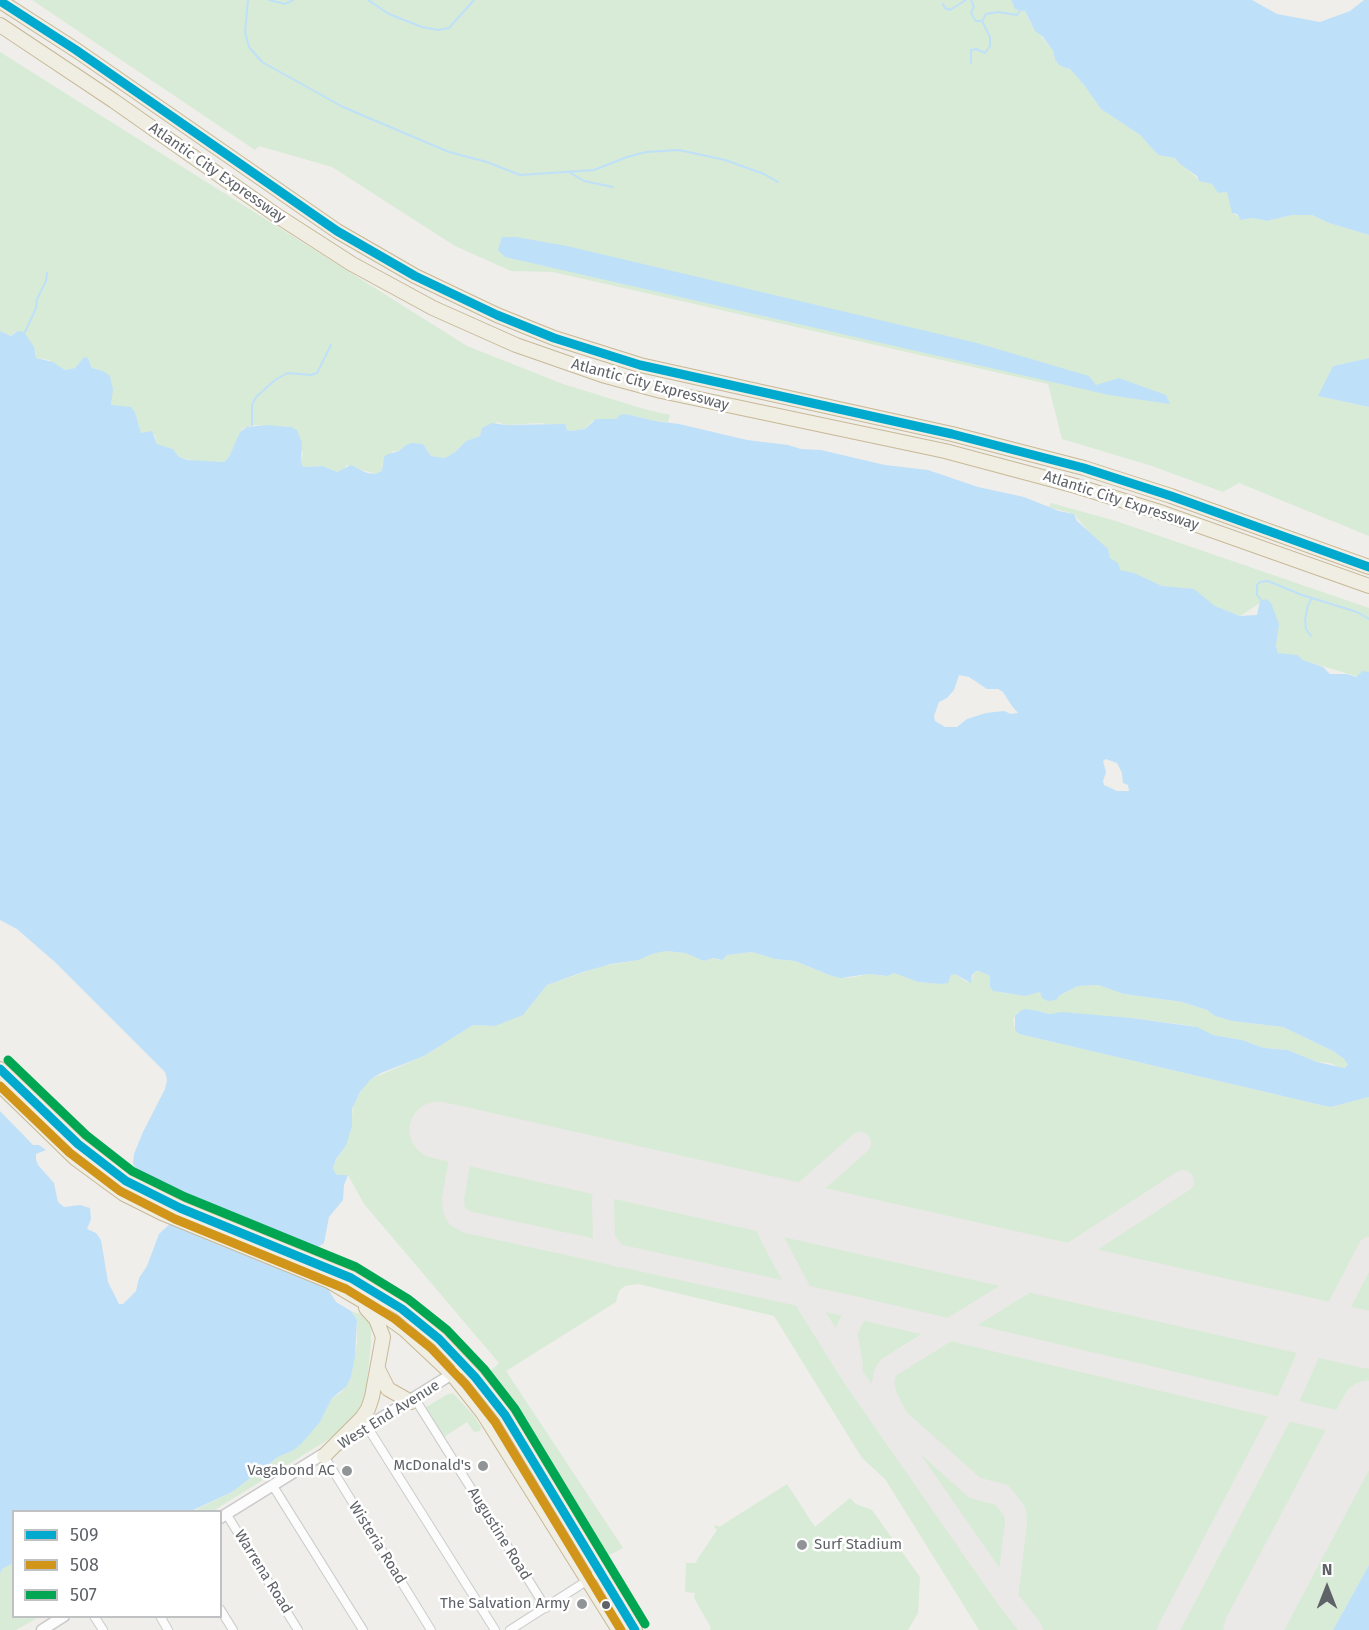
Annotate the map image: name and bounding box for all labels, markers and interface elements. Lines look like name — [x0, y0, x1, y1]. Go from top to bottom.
street label: Atlantic City Expressway — [145, 119, 289, 227]
street label: Atlantic City Expressway — [569, 355, 731, 415]
street label: Atlantic City Expressway — [1041, 467, 1201, 535]
street label: West End Avenue — [335, 1377, 443, 1453]
place label: McDonald's — [394, 1457, 471, 1475]
marker: McDonald's — [476, 1459, 490, 1473]
place label: Vagabond AC — [247, 1462, 335, 1480]
marker: Vagabond AC — [340, 1464, 354, 1478]
street label: Augustine Road — [463, 1484, 535, 1584]
street label: Wisteria Road — [345, 1498, 409, 1588]
legend — [12, 1510, 222, 1618]
text: 509 — [70, 1524, 98, 1546]
street label: Warrena Road — [230, 1527, 296, 1617]
place label: Surf Stadium — [814, 1536, 902, 1554]
marker: Surf Stadium — [795, 1538, 809, 1552]
text: 508 — [70, 1554, 99, 1576]
north arrow — [1297, 1558, 1357, 1618]
text: N — [1322, 1560, 1332, 1579]
text: 507 — [70, 1584, 97, 1606]
place label: The Salvation Army — [440, 1595, 570, 1613]
marker: The Salvation Army — [575, 1597, 589, 1611]
unlabelled marker — [600, 1599, 612, 1611]

